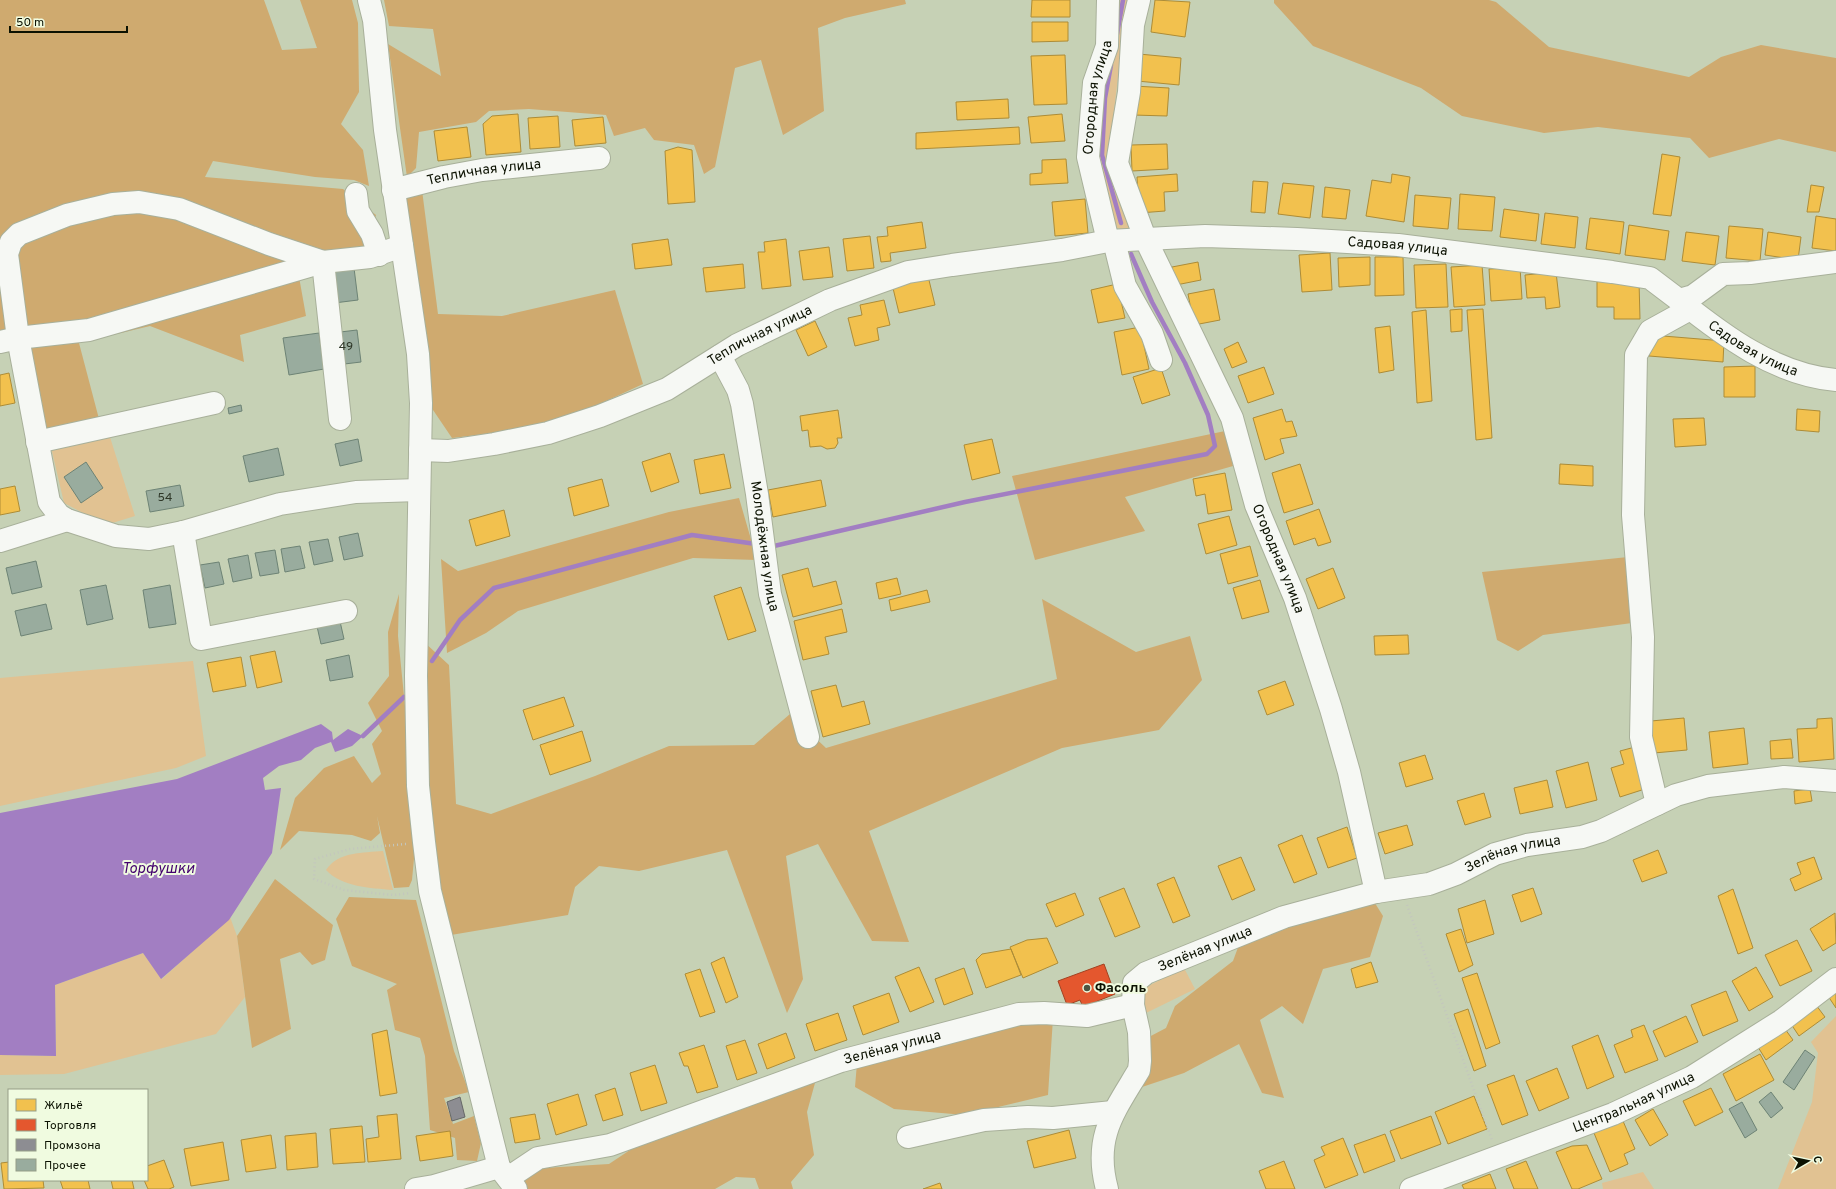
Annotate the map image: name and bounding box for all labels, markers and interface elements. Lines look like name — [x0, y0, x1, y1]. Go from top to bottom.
scale bar — [10, 8, 127, 34]
text: 50 m — [16, 15, 44, 31]
street label: Огородная улица — [1080, 40, 1116, 155]
street label: Тепличная улица — [425, 155, 542, 189]
street label: Садовая улица — [1347, 234, 1449, 260]
street label: Тепличная улица — [705, 302, 815, 370]
street label: Садовая улица — [1705, 317, 1800, 380]
house number: 49 — [339, 339, 353, 355]
street label: Молодёжная улица — [746, 480, 783, 613]
house number: 54 — [157, 490, 173, 506]
street label: Огородная улица — [1248, 501, 1308, 615]
street label: Зелёная улица — [1462, 832, 1562, 877]
water label: Торфушки — [122, 860, 195, 879]
street label: Зелёная улица — [1155, 922, 1255, 976]
place label: Фасоль — [1095, 980, 1146, 997]
marker: Фасоль — [1082, 983, 1092, 993]
street label: Зелёная улица — [842, 1026, 943, 1068]
street label: Центральная улица — [1570, 1068, 1697, 1137]
legend — [8, 1089, 148, 1181]
text: Жильё — [44, 1098, 83, 1114]
text: Торговля — [44, 1118, 96, 1134]
text: Промзона — [44, 1138, 101, 1154]
north arrow — [1788, 1141, 1828, 1181]
text: С — [1809, 1155, 1824, 1164]
text: Прочее — [44, 1158, 86, 1174]

